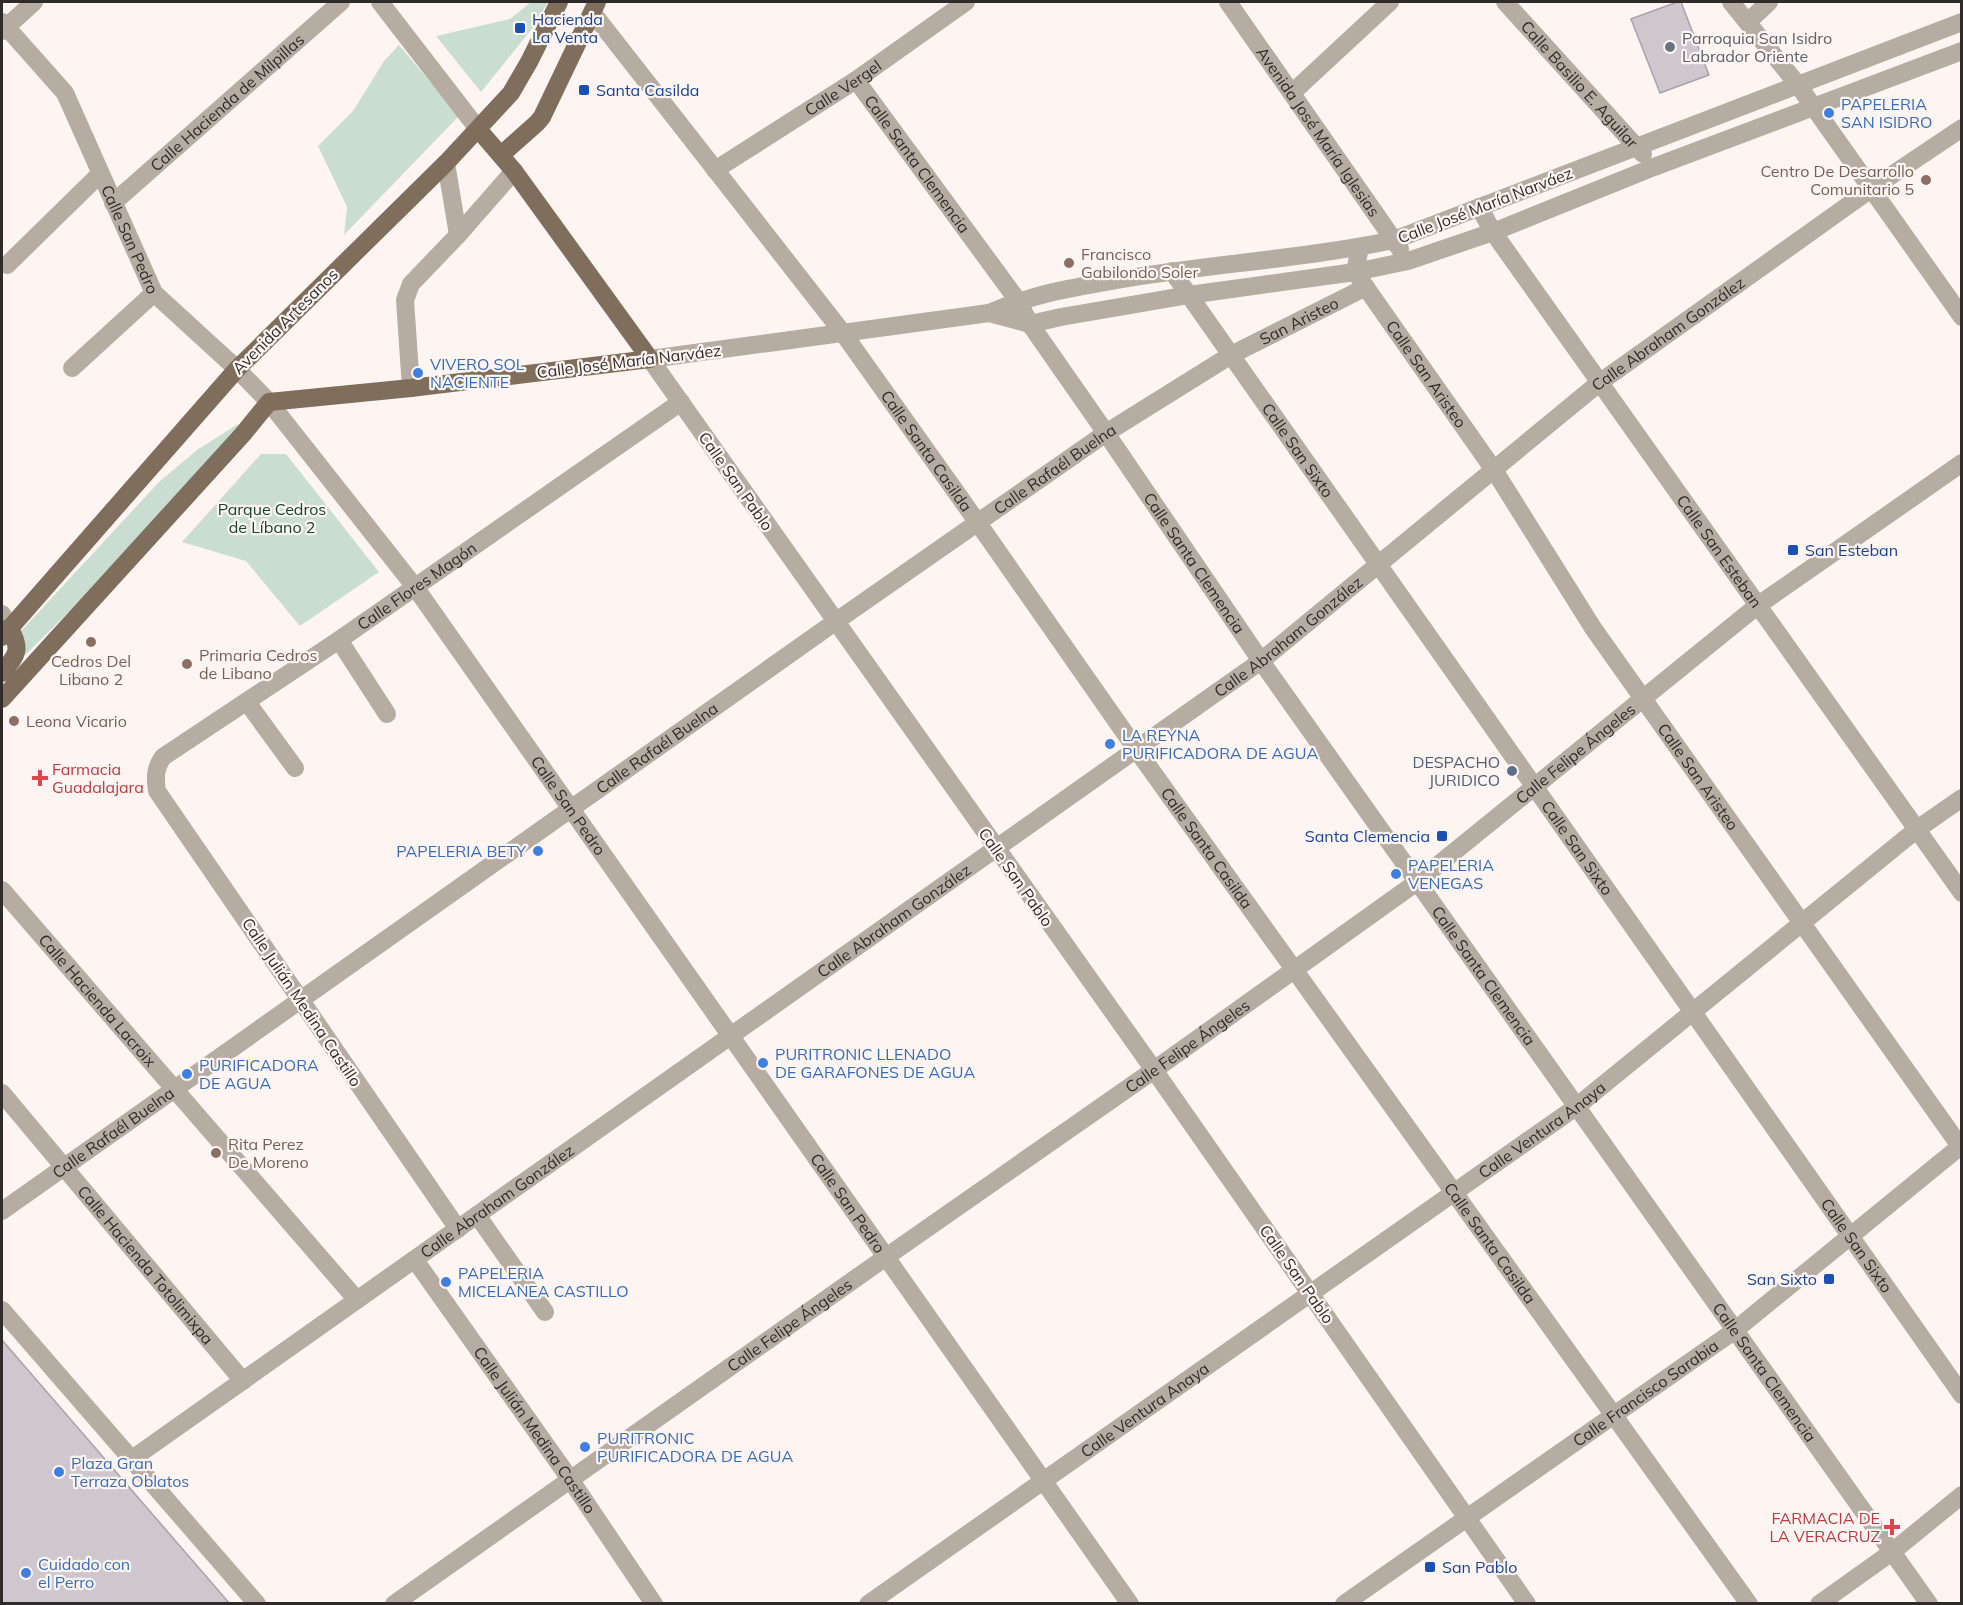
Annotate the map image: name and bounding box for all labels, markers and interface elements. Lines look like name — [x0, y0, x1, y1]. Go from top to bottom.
place label: Hacienda La Venta — [532, 9, 603, 47]
street label: Calle Basilio E. Aguilar — [1517, 16, 1643, 152]
marker: Hacienda La Venta — [513, 21, 527, 35]
place label: Parroquia San Isidro Labrador Oriente — [1682, 28, 1832, 66]
street label: Calle Hacienda de Milpillas — [146, 29, 308, 176]
marker: Parroquia San Isidro Labrador Oriente — [1663, 40, 1677, 54]
street label: Avenida José María Iglesias — [1252, 43, 1384, 221]
street label: Calle Vergel — [801, 55, 885, 120]
place label: Santa Casilda — [596, 80, 699, 100]
marker: Santa Casilda — [577, 83, 591, 97]
street label: Calle Santa Clemencia — [860, 91, 975, 237]
place label: PAPELERIA SAN ISIDRO — [1841, 94, 1932, 132]
marker: PAPELERIA SAN ISIDRO — [1822, 106, 1836, 120]
place label: Centro De Desarrollo Comunitario 5 — [1760, 161, 1914, 199]
street label: Calle José María Narváez — [1395, 162, 1575, 248]
marker: Centro De Desarrollo Comunitario 5 — [1919, 173, 1933, 187]
street label: Calle San Pedro — [97, 182, 163, 297]
place label: Francisco Gabilondo Soler — [1081, 244, 1199, 282]
marker: Francisco Gabilondo Soler — [1062, 256, 1076, 270]
street label: Avenida Artesanos — [228, 264, 342, 378]
street label: Calle Abraham González — [1587, 272, 1749, 395]
street label: San Aristeo — [1256, 293, 1342, 349]
street label: Calle San Aristeo — [1382, 316, 1471, 431]
street label: Calle José María Narváez — [536, 340, 722, 382]
place label: VIVERO SOL NACIENTE — [430, 354, 525, 392]
marker: VIVERO SOL NACIENTE — [411, 366, 425, 380]
street label: Calle Santa Casilda — [877, 386, 977, 515]
street label: Calle San Sixto — [1258, 399, 1338, 501]
street label: Calle Rafaél Buelna — [990, 419, 1120, 518]
street label: Calle San Pablo — [695, 428, 777, 534]
street label: Calle Santa Clemencia — [1139, 489, 1249, 637]
street label: Calle San Esteban — [1673, 491, 1766, 612]
park label: Parque Cedros de Líbano 2 — [218, 499, 326, 537]
street label: Calle Flores Magón — [353, 538, 480, 634]
place label: San Esteban — [1805, 540, 1898, 560]
marker: San Esteban — [1786, 543, 1800, 557]
street label: Calle Abraham González — [1210, 572, 1366, 701]
marker: Cedros Del Libano 2 — [84, 635, 98, 649]
place label: Primaria Cedros de Libano — [199, 645, 317, 683]
place label: Cedros Del Libano 2 — [51, 651, 131, 689]
marker: Primaria Cedros de Libano — [180, 657, 194, 671]
street label: Calle Rafaél Buelna — [592, 698, 722, 798]
street label: Calle Felipe Ángeles — [1511, 699, 1639, 808]
place label: Leona Vicario — [26, 711, 127, 731]
marker: Leona Vicario — [7, 714, 21, 728]
street label: Calle San Aristeo — [1654, 719, 1743, 834]
place label: LA REYNA PURIFICADORA DE AGUA — [1122, 725, 1318, 763]
marker: LA REYNA PURIFICADORA DE AGUA — [1103, 737, 1117, 751]
street label: Calle San Pedro — [527, 752, 610, 859]
place label: DESPACHO JURIDICO — [1412, 752, 1500, 790]
place label: Farmacia Guadalajara — [52, 759, 144, 797]
marker: DESPACHO JURIDICO — [1505, 764, 1519, 778]
marker: Farmacia Guadalajara — [33, 771, 47, 785]
street label: Calle Santa Casilda — [1157, 783, 1257, 912]
street label: Calle San Sixto — [1537, 797, 1617, 899]
street label: Calle San Pablo — [975, 824, 1057, 930]
place label: Santa Clemencia — [1305, 826, 1430, 846]
marker: Santa Clemencia — [1435, 829, 1449, 843]
place label: PAPELERIA BETY — [396, 841, 526, 861]
marker: PAPELERIA BETY — [531, 844, 545, 858]
place label: PAPELERIA VENEGAS — [1408, 855, 1494, 893]
street label: Calle Abraham González — [813, 859, 975, 982]
marker: PAPELERIA VENEGAS — [1389, 867, 1403, 881]
street label: Calle Santa Clemencia — [1428, 902, 1540, 1049]
street label: Calle Julián Medina Castillo — [238, 914, 366, 1090]
street label: Calle Hacienda Lacroix — [35, 930, 161, 1071]
street label: Calle Felipe Ángeles — [1121, 995, 1254, 1097]
place label: PURITRONIC LLENADO DE GARAFONES DE AGUA — [775, 1044, 975, 1082]
place label: PURIFICADORA DE AGUA — [199, 1055, 319, 1093]
marker: PURITRONIC LLENADO DE GARAFONES DE AGUA — [756, 1056, 770, 1070]
marker: PURIFICADORA DE AGUA — [180, 1067, 194, 1081]
street label: Calle Ventura Anaya — [1474, 1077, 1610, 1182]
street label: Calle Rafaél Buelna — [48, 1083, 178, 1182]
place label: Rita Perez De Moreno — [228, 1134, 309, 1172]
street label: Calle Abraham González — [416, 1140, 578, 1262]
marker: Rita Perez De Moreno — [209, 1146, 223, 1160]
street label: Calle San Pedro — [806, 1149, 890, 1257]
street label: Calle Santa Casilda — [1440, 1178, 1540, 1307]
street label: Calle Hacienda Totolimixpa — [73, 1181, 218, 1348]
street label: Calle San Sixto — [1817, 1194, 1897, 1297]
street label: Calle San Pablo — [1256, 1221, 1338, 1327]
place label: PAPELERIA MICELANEA CASTILLO — [458, 1263, 629, 1301]
place label: San Sixto — [1747, 1269, 1817, 1289]
marker: San Sixto — [1822, 1272, 1836, 1286]
street label: Calle Felipe Ángeles — [723, 1274, 856, 1376]
marker: PAPELERIA MICELANEA CASTILLO — [439, 1275, 453, 1289]
street label: Calle Santa Clemencia — [1709, 1299, 1821, 1446]
street label: Calle Francisco Sarabia — [1569, 1335, 1722, 1451]
street label: Calle Julián Medina Castillo — [469, 1343, 600, 1517]
street label: Calle Ventura Anaya — [1077, 1358, 1213, 1462]
place label: PURITRONIC PURIFICADORA DE AGUA — [597, 1428, 793, 1466]
marker: PURITRONIC PURIFICADORA DE AGUA — [578, 1440, 592, 1454]
place label: Plaza Gran Terraza Oblatos — [71, 1453, 189, 1491]
marker: Plaza Gran Terraza Oblatos — [52, 1465, 66, 1479]
place label: FARMACIA DE LA VERACRUZ — [1769, 1508, 1880, 1546]
marker: FARMACIA DE LA VERACRUZ — [1885, 1520, 1899, 1534]
place label: Cuidado con el Perro — [38, 1554, 130, 1592]
place label: San Pablo — [1442, 1557, 1517, 1577]
marker: San Pablo — [1423, 1560, 1437, 1574]
marker: Cuidado con el Perro — [19, 1566, 33, 1580]

